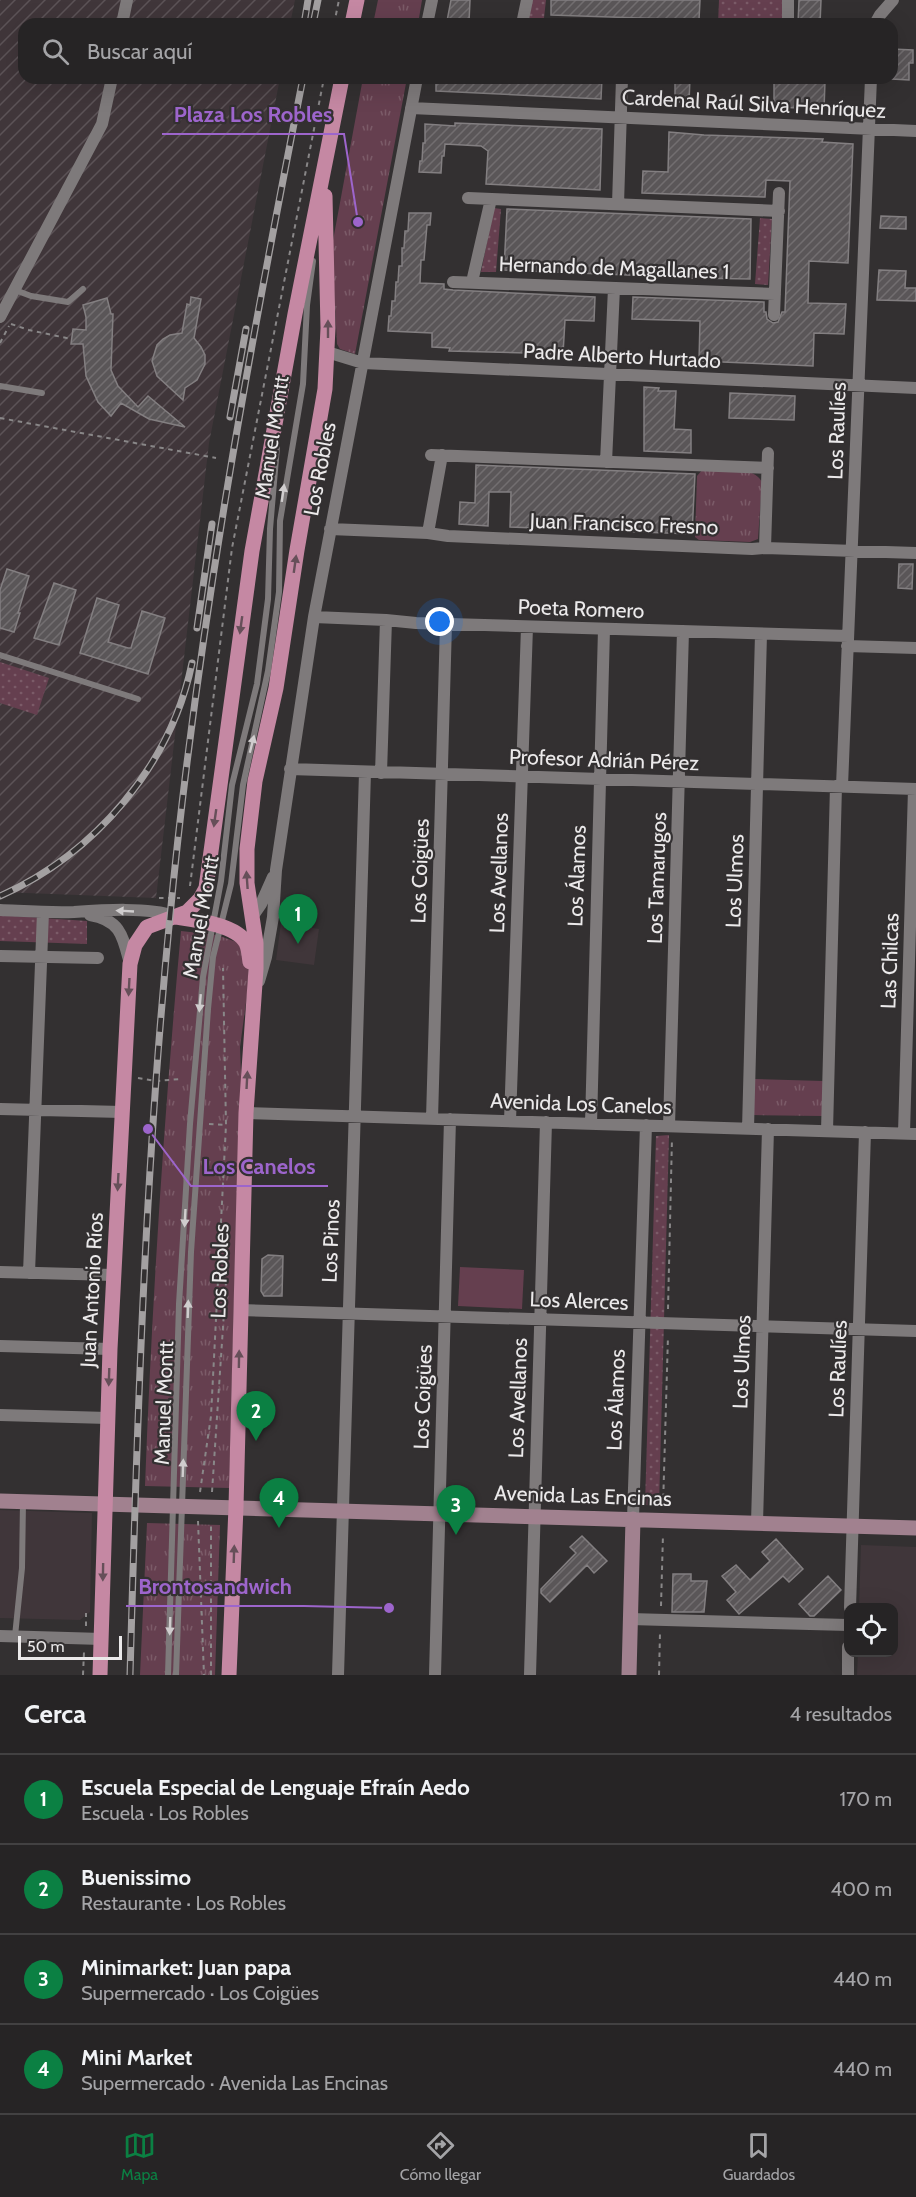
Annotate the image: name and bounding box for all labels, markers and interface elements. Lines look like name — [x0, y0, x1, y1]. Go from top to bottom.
search box — [18, 18, 898, 84]
icon: search — [39, 35, 72, 68]
text: Buscar aquí — [87, 38, 192, 65]
street label: Cardenal Raúl Silva Henríquez — [621, 84, 887, 123]
callout: Plaza Los Robles — [162, 94, 344, 134]
text: Plaza Los Robles — [174, 101, 332, 128]
street label: Hernando de Magallanes 1 — [498, 251, 730, 284]
one-way arrow — [323, 320, 333, 339]
street label: Padre Alberto Hurtado — [523, 338, 722, 373]
street label: Manuel Montt — [249, 374, 294, 500]
street label: Los Raulíes — [822, 381, 851, 480]
street label: Los Robles — [298, 420, 341, 518]
one-way arrow — [279, 483, 288, 502]
street label: Juan Francisco Fresno — [528, 508, 719, 539]
one-way arrow — [290, 554, 299, 573]
street label: Poeta Romero — [517, 594, 645, 623]
your location — [425, 607, 454, 636]
one-way arrow — [236, 615, 245, 634]
one-way arrow — [248, 735, 258, 754]
street label: Profesor Adrián Pérez — [509, 744, 700, 775]
one-way arrow — [211, 809, 220, 828]
street label: Los Tamarugos — [642, 811, 671, 944]
street label: Los Avellanos — [484, 812, 513, 934]
street label: Los Coigües — [405, 818, 434, 924]
street label: Los Álamos — [562, 824, 591, 927]
street label: Los Ulmos — [720, 833, 749, 928]
street label: Manuel Montt — [177, 854, 224, 980]
one-way arrow — [242, 871, 252, 890]
pin: 1 — [278, 894, 318, 944]
one-way arrow — [116, 906, 135, 916]
street label: Las Chilcas — [875, 912, 904, 1009]
one-way arrow — [125, 978, 134, 997]
one-way arrow — [196, 993, 205, 1012]
one-way arrow — [243, 1070, 252, 1089]
street label: Avenida Los Canelos — [490, 1088, 673, 1119]
callout: Los Canelos — [191, 1146, 328, 1186]
text: Los Canelos — [202, 1153, 316, 1180]
one-way arrow — [114, 1173, 123, 1192]
street label: Los Pinos — [317, 1198, 344, 1283]
one-way arrow — [180, 1208, 189, 1227]
street label: Juan Antonio Ríos — [75, 1211, 108, 1369]
street label: Los Robles — [205, 1223, 234, 1319]
street label: Los Alerces — [529, 1286, 629, 1315]
one-way arrow — [184, 1300, 193, 1319]
street label: Los Ulmos — [727, 1314, 756, 1409]
street label: Los Raulíes — [823, 1319, 852, 1418]
street label: Los Avellanos — [503, 1337, 532, 1459]
street label: Manuel Montt — [149, 1340, 178, 1466]
street label: Los Coigües — [408, 1344, 437, 1450]
street label: Los Álamos — [601, 1348, 630, 1451]
one-way arrow — [234, 1349, 244, 1368]
one-way arrow — [104, 1367, 114, 1386]
pin: 2 — [236, 1392, 276, 1441]
one-way arrow — [178, 1458, 187, 1477]
pin: 4 — [260, 1478, 298, 1528]
street label: Avenida Las Encinas — [494, 1480, 672, 1511]
pin: 3 — [436, 1486, 476, 1535]
one-way arrow — [230, 1544, 239, 1563]
one-way arrow — [99, 1562, 108, 1581]
callout: Brontosandwich — [126, 1566, 304, 1606]
text: Brontosandwich — [138, 1573, 292, 1600]
map controls — [844, 1603, 898, 1657]
button: locate — [844, 1603, 898, 1657]
one-way arrow — [165, 1617, 174, 1636]
scale bar — [18, 1633, 122, 1660]
text: 50 m — [27, 1637, 64, 1656]
text: Cerca — [24, 1698, 86, 1730]
text: 4 resultados — [790, 1702, 892, 1726]
text: Escuela Especial de Lenguaje Efraín Aedo — [81, 1774, 470, 1801]
text: 1 — [40, 1787, 47, 1811]
text: 170 m — [840, 1787, 892, 1811]
text: Escuela · Los Robles — [81, 1801, 249, 1825]
text: Buenissimo — [81, 1864, 191, 1891]
text: 2 — [38, 1877, 49, 1901]
text: 400 m — [830, 1877, 892, 1901]
text: Restaurante · Los Robles — [81, 1891, 286, 1915]
text: Minimarket: Juan papa — [81, 1954, 291, 1981]
text: 3 — [38, 1967, 49, 1991]
text: 440 m — [833, 1967, 892, 1991]
text: Supermercado · Los Coigües — [81, 1981, 319, 2005]
text: Mini Market — [81, 2044, 192, 2071]
text: 4 — [37, 2057, 50, 2081]
text: 440 m — [833, 2057, 892, 2081]
text: Supermercado · Avenida Las Encinas — [81, 2071, 388, 2095]
tab: Mapa — [121, 2129, 158, 2184]
tab: Cómo llegar — [400, 2129, 481, 2184]
tab: Guardados — [723, 2129, 795, 2184]

